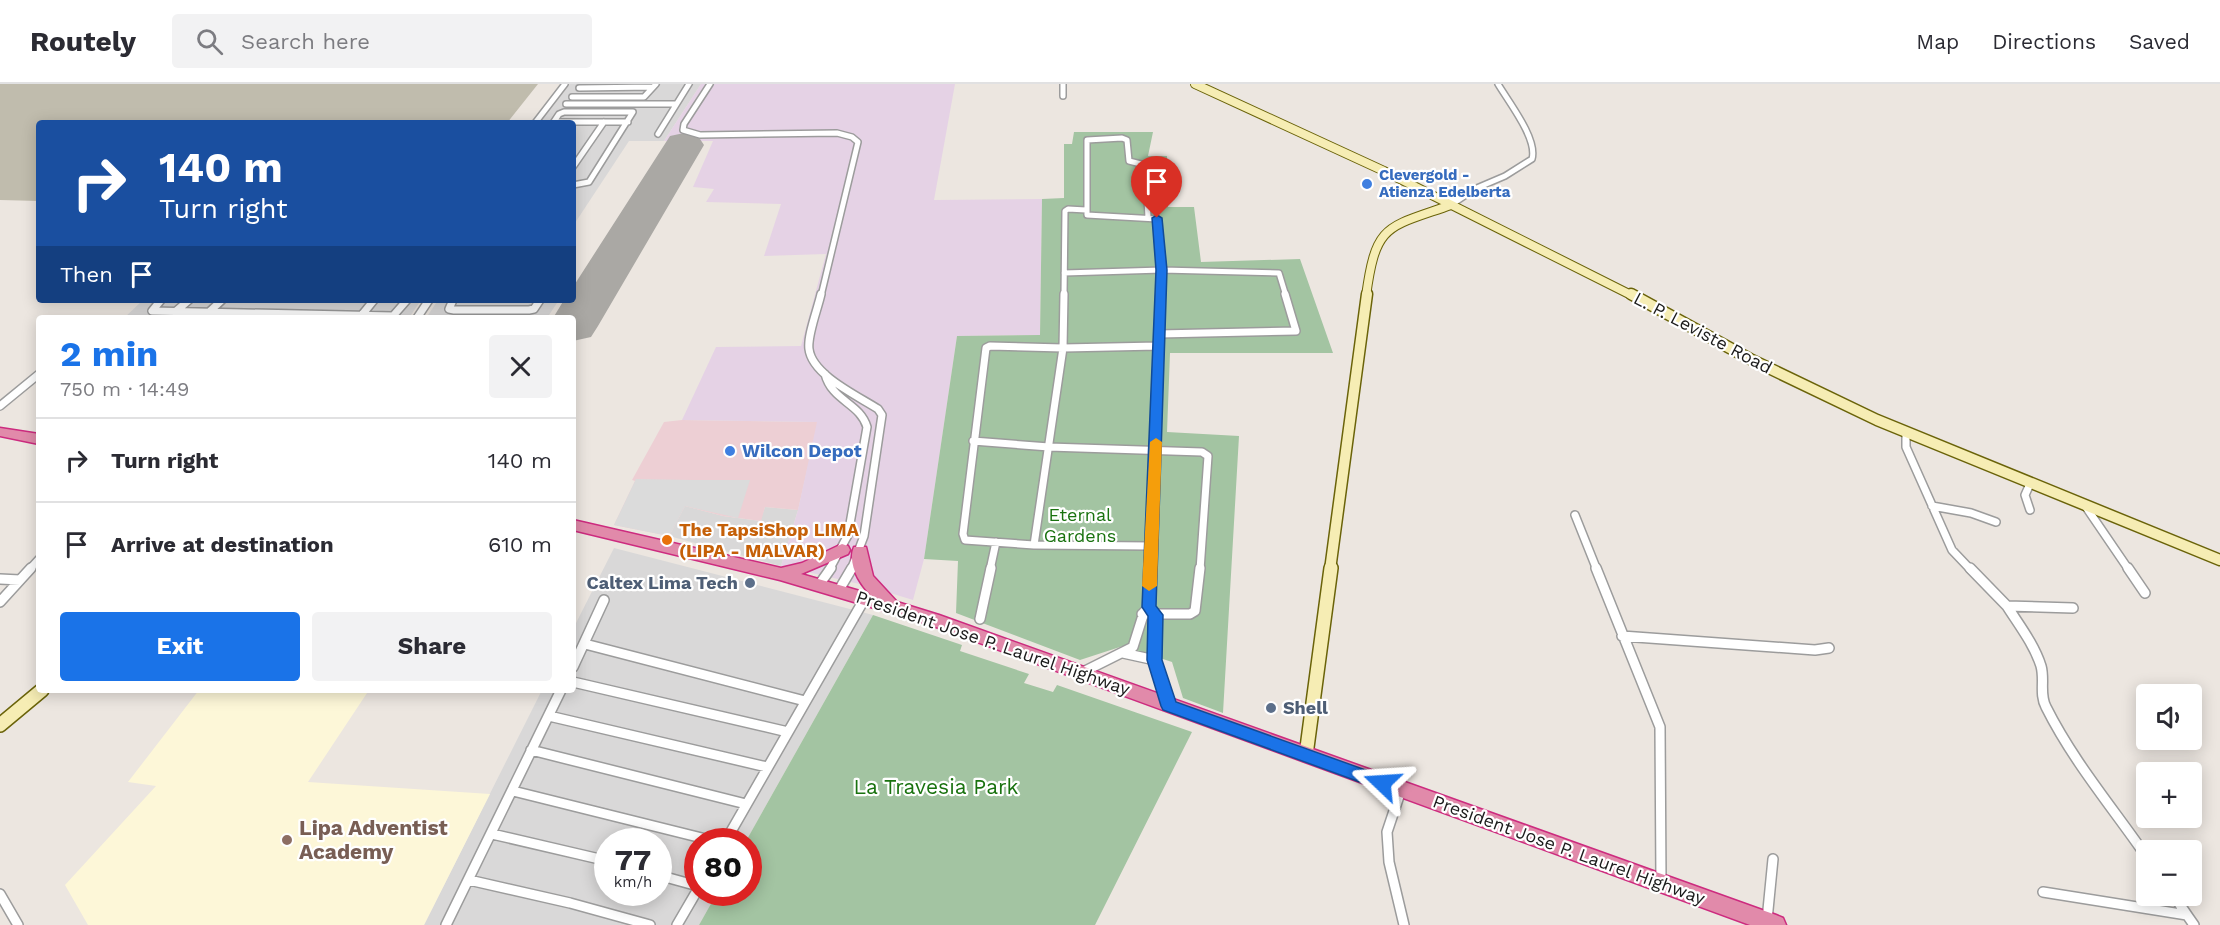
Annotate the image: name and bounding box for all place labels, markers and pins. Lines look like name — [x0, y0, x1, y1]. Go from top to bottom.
pin — [1131, 156, 1182, 218]
place label: Clevergold - Atienza Edelberta — [1379, 166, 1511, 201]
marker: Clevergold - Atienza Edelberta — [1360, 177, 1374, 191]
place label: Wilcon Depot — [742, 440, 862, 461]
marker: Wilcon Depot — [723, 444, 737, 458]
place label: The TapsiShop LIMA (LIPA - MALVAR) — [679, 519, 860, 561]
marker: The TapsiShop LIMA (LIPA - MALVAR) — [660, 533, 674, 547]
place label: Caltex Lima Tech — [587, 572, 738, 593]
marker: Caltex Lima Tech — [743, 576, 757, 590]
place label: Shell — [1283, 697, 1328, 718]
marker: Shell — [1264, 701, 1278, 715]
place label: Lipa Adventist Academy — [299, 815, 448, 864]
marker: Lipa Adventist Academy — [280, 833, 294, 847]

